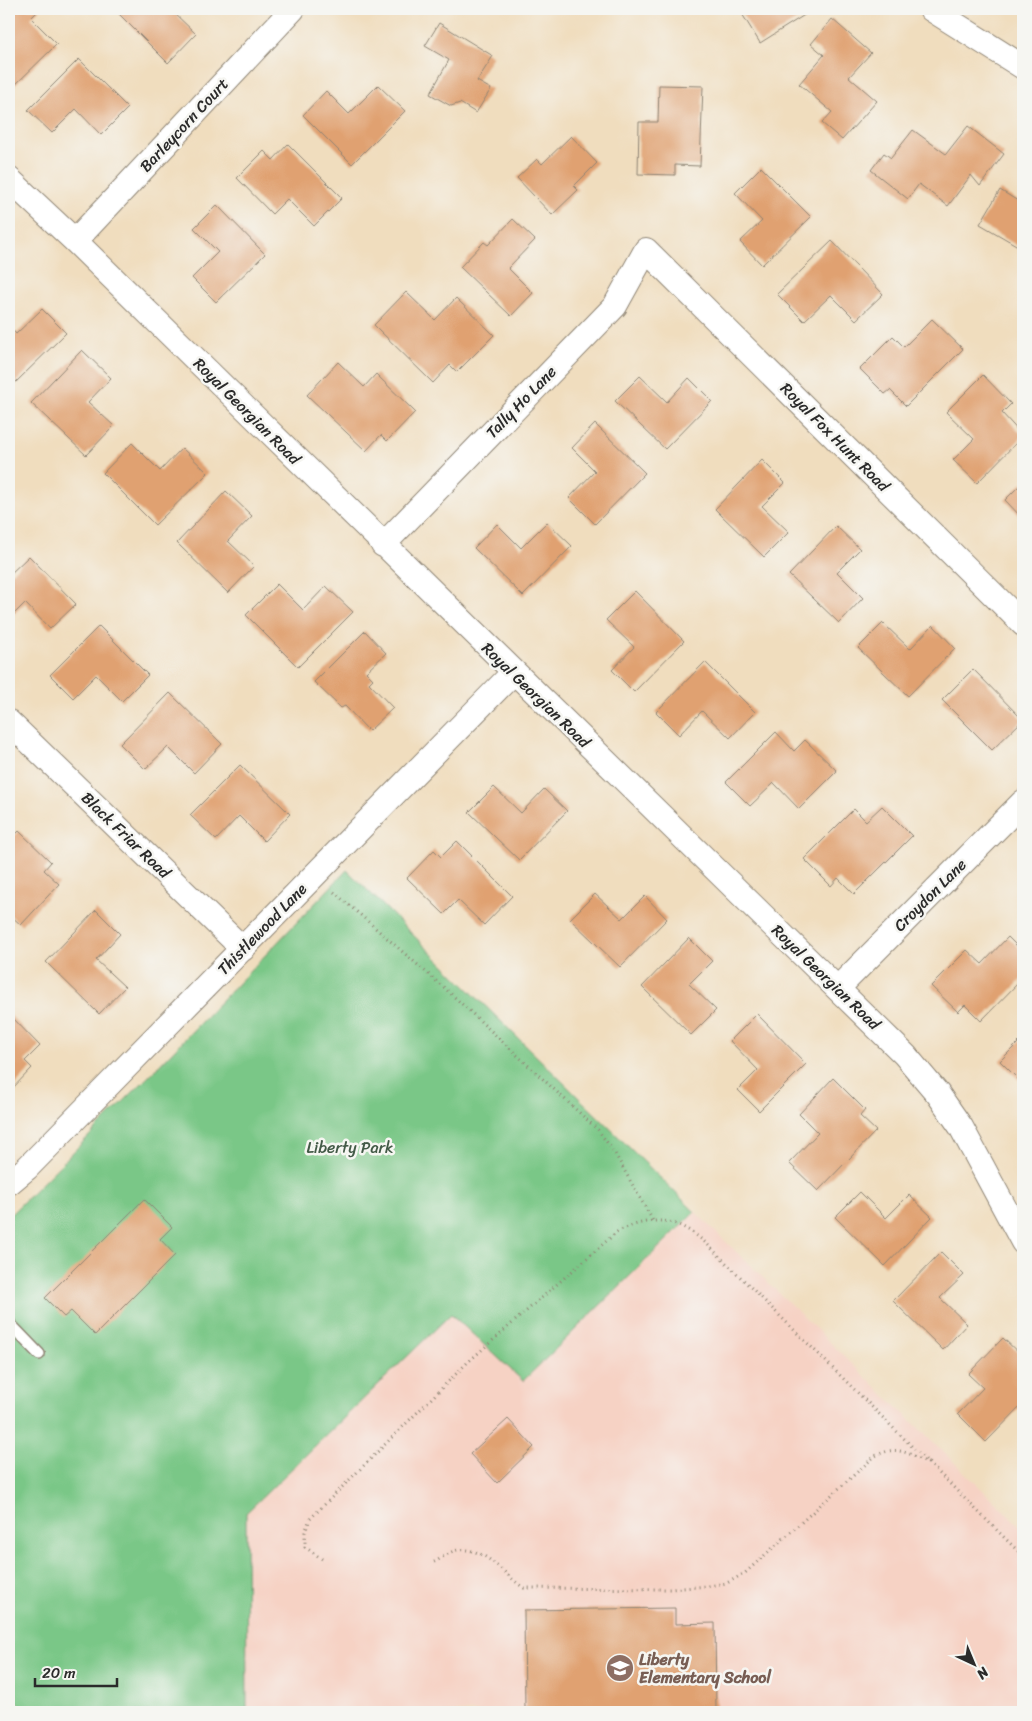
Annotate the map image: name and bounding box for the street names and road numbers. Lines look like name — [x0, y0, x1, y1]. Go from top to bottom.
street label: Barleycorn Court — [132, 71, 236, 179]
street label: Royal Georgian Road — [186, 350, 309, 473]
street label: Tally Ho Lane — [478, 359, 564, 445]
street label: Royal Fox Hunt Road — [773, 375, 898, 500]
street label: Royal Georgian Road — [475, 635, 599, 756]
street label: Black Friar Road — [74, 784, 179, 887]
street label: Croydon Lane — [886, 851, 974, 939]
street label: Thistlewood Lane — [210, 876, 314, 982]
street label: Royal Georgian Road — [765, 917, 889, 1038]

